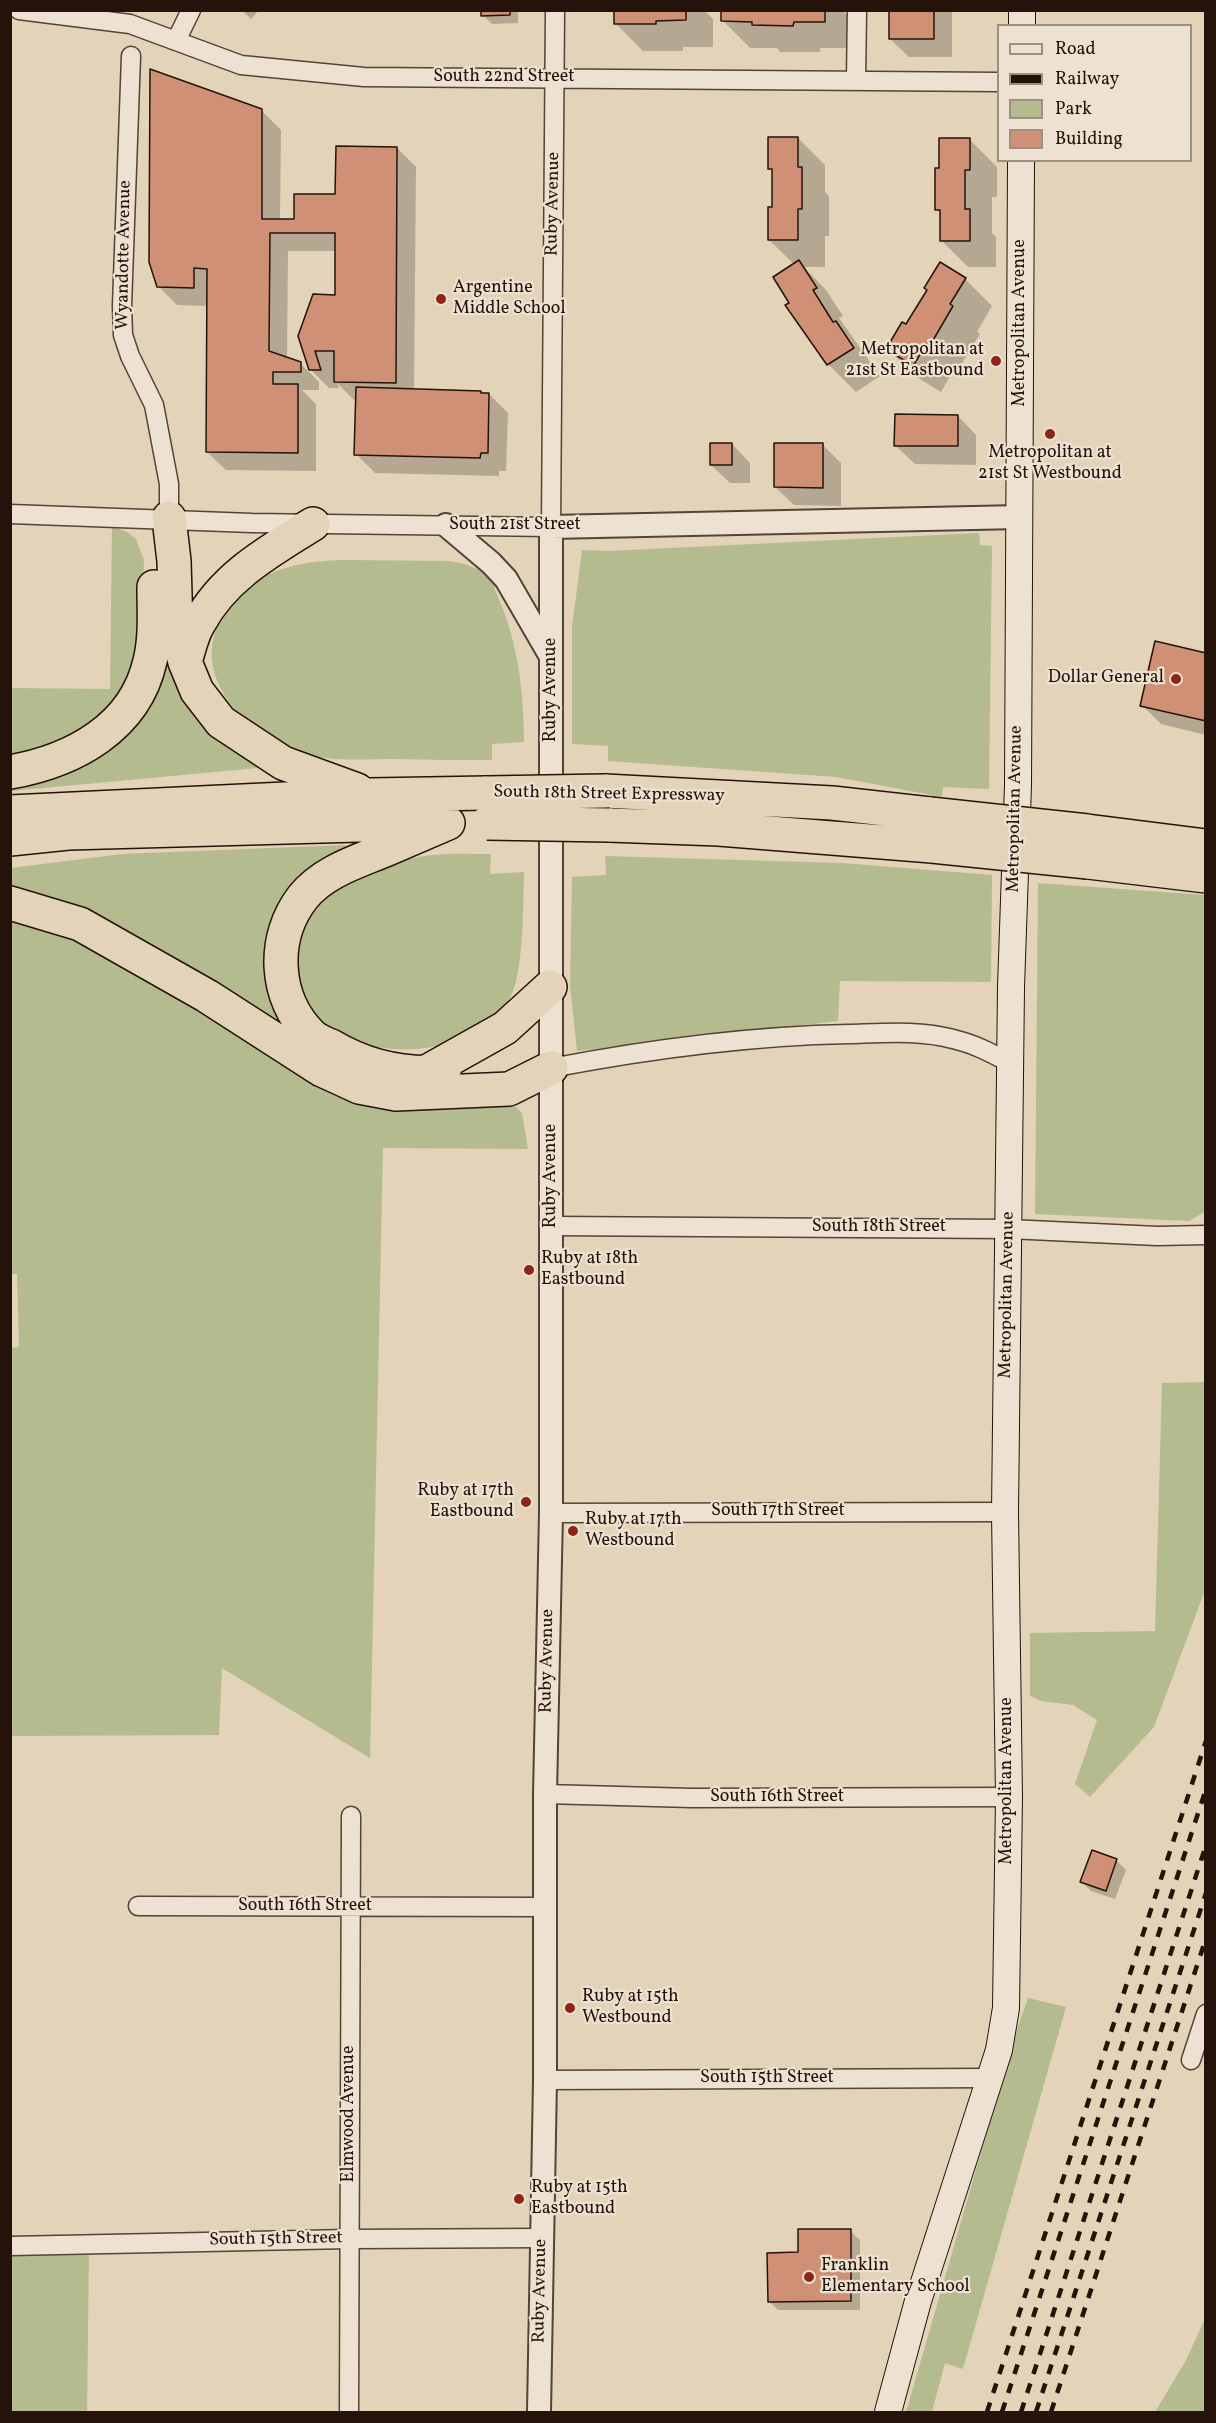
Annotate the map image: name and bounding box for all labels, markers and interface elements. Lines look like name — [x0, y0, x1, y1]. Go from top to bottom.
legend — [997, 24, 1192, 162]
text: Road — [1055, 37, 1096, 62]
street label: South 22nd Street — [433, 67, 575, 89]
text: Railway — [1055, 67, 1119, 92]
text: Park — [1055, 97, 1092, 122]
text: Building — [1055, 127, 1123, 152]
street label: Ruby Avenue — [542, 152, 566, 256]
street label: Wyandotte Avenue — [113, 180, 137, 330]
street label: Metropolitan Avenue — [1010, 239, 1032, 407]
place label: Argentine Middle School — [453, 278, 566, 320]
marker: Argentine Middle School — [434, 292, 448, 306]
place label: Metropolitan at 21st St Eastbound — [846, 340, 984, 382]
marker: Metropolitan at 21st St Eastbound — [989, 354, 1003, 368]
marker: Metropolitan at 21st St Westbound — [1043, 427, 1057, 441]
place label: Metropolitan at 21st St Westbound — [978, 443, 1122, 486]
street label: South 21st Street — [449, 515, 581, 537]
street label: Ruby Avenue — [541, 638, 563, 742]
place label: Dollar General — [1048, 668, 1164, 690]
marker: Dollar General — [1169, 672, 1183, 686]
street label: Metropolitan Avenue — [1004, 725, 1028, 893]
street label: South 18th Street Expressway — [493, 782, 725, 808]
street label: Ruby Avenue — [541, 1124, 563, 1228]
street label: Metropolitan Avenue — [996, 1211, 1020, 1379]
street label: South 18th Street — [812, 1217, 946, 1239]
place label: Ruby at 18th Eastbound — [541, 1249, 638, 1292]
marker: Ruby at 18th Eastbound — [522, 1263, 536, 1277]
place label: Ruby at 17th Eastbound — [417, 1481, 514, 1524]
marker: Ruby at 17th Eastbound — [519, 1495, 533, 1509]
street label: South 17th Street — [711, 1501, 845, 1523]
place label: Ruby at 17th Westbound — [585, 1510, 682, 1552]
marker: Ruby at 17th Westbound — [566, 1524, 580, 1538]
street label: Ruby Avenue — [536, 1609, 560, 1713]
street label: Metropolitan Avenue — [997, 1697, 1019, 1865]
street label: South 16th Street — [710, 1787, 844, 1809]
street label: South 16th Street — [238, 1896, 372, 1918]
place label: Ruby at 15th Westbound — [582, 1987, 679, 2030]
marker: Ruby at 15th Westbound — [563, 2001, 577, 2015]
street label: Elmwood Avenue — [339, 2046, 361, 2182]
street label: South 15th Street — [700, 2068, 834, 2090]
place label: Ruby at 15th Eastbound — [531, 2178, 628, 2220]
marker: Ruby at 15th Eastbound — [512, 2192, 526, 2206]
street label: South 15th Street — [209, 2228, 343, 2252]
street label: Ruby Avenue — [529, 2239, 553, 2343]
place label: Franklin Elementary School — [821, 2256, 970, 2298]
marker: Franklin Elementary School — [802, 2270, 816, 2284]

